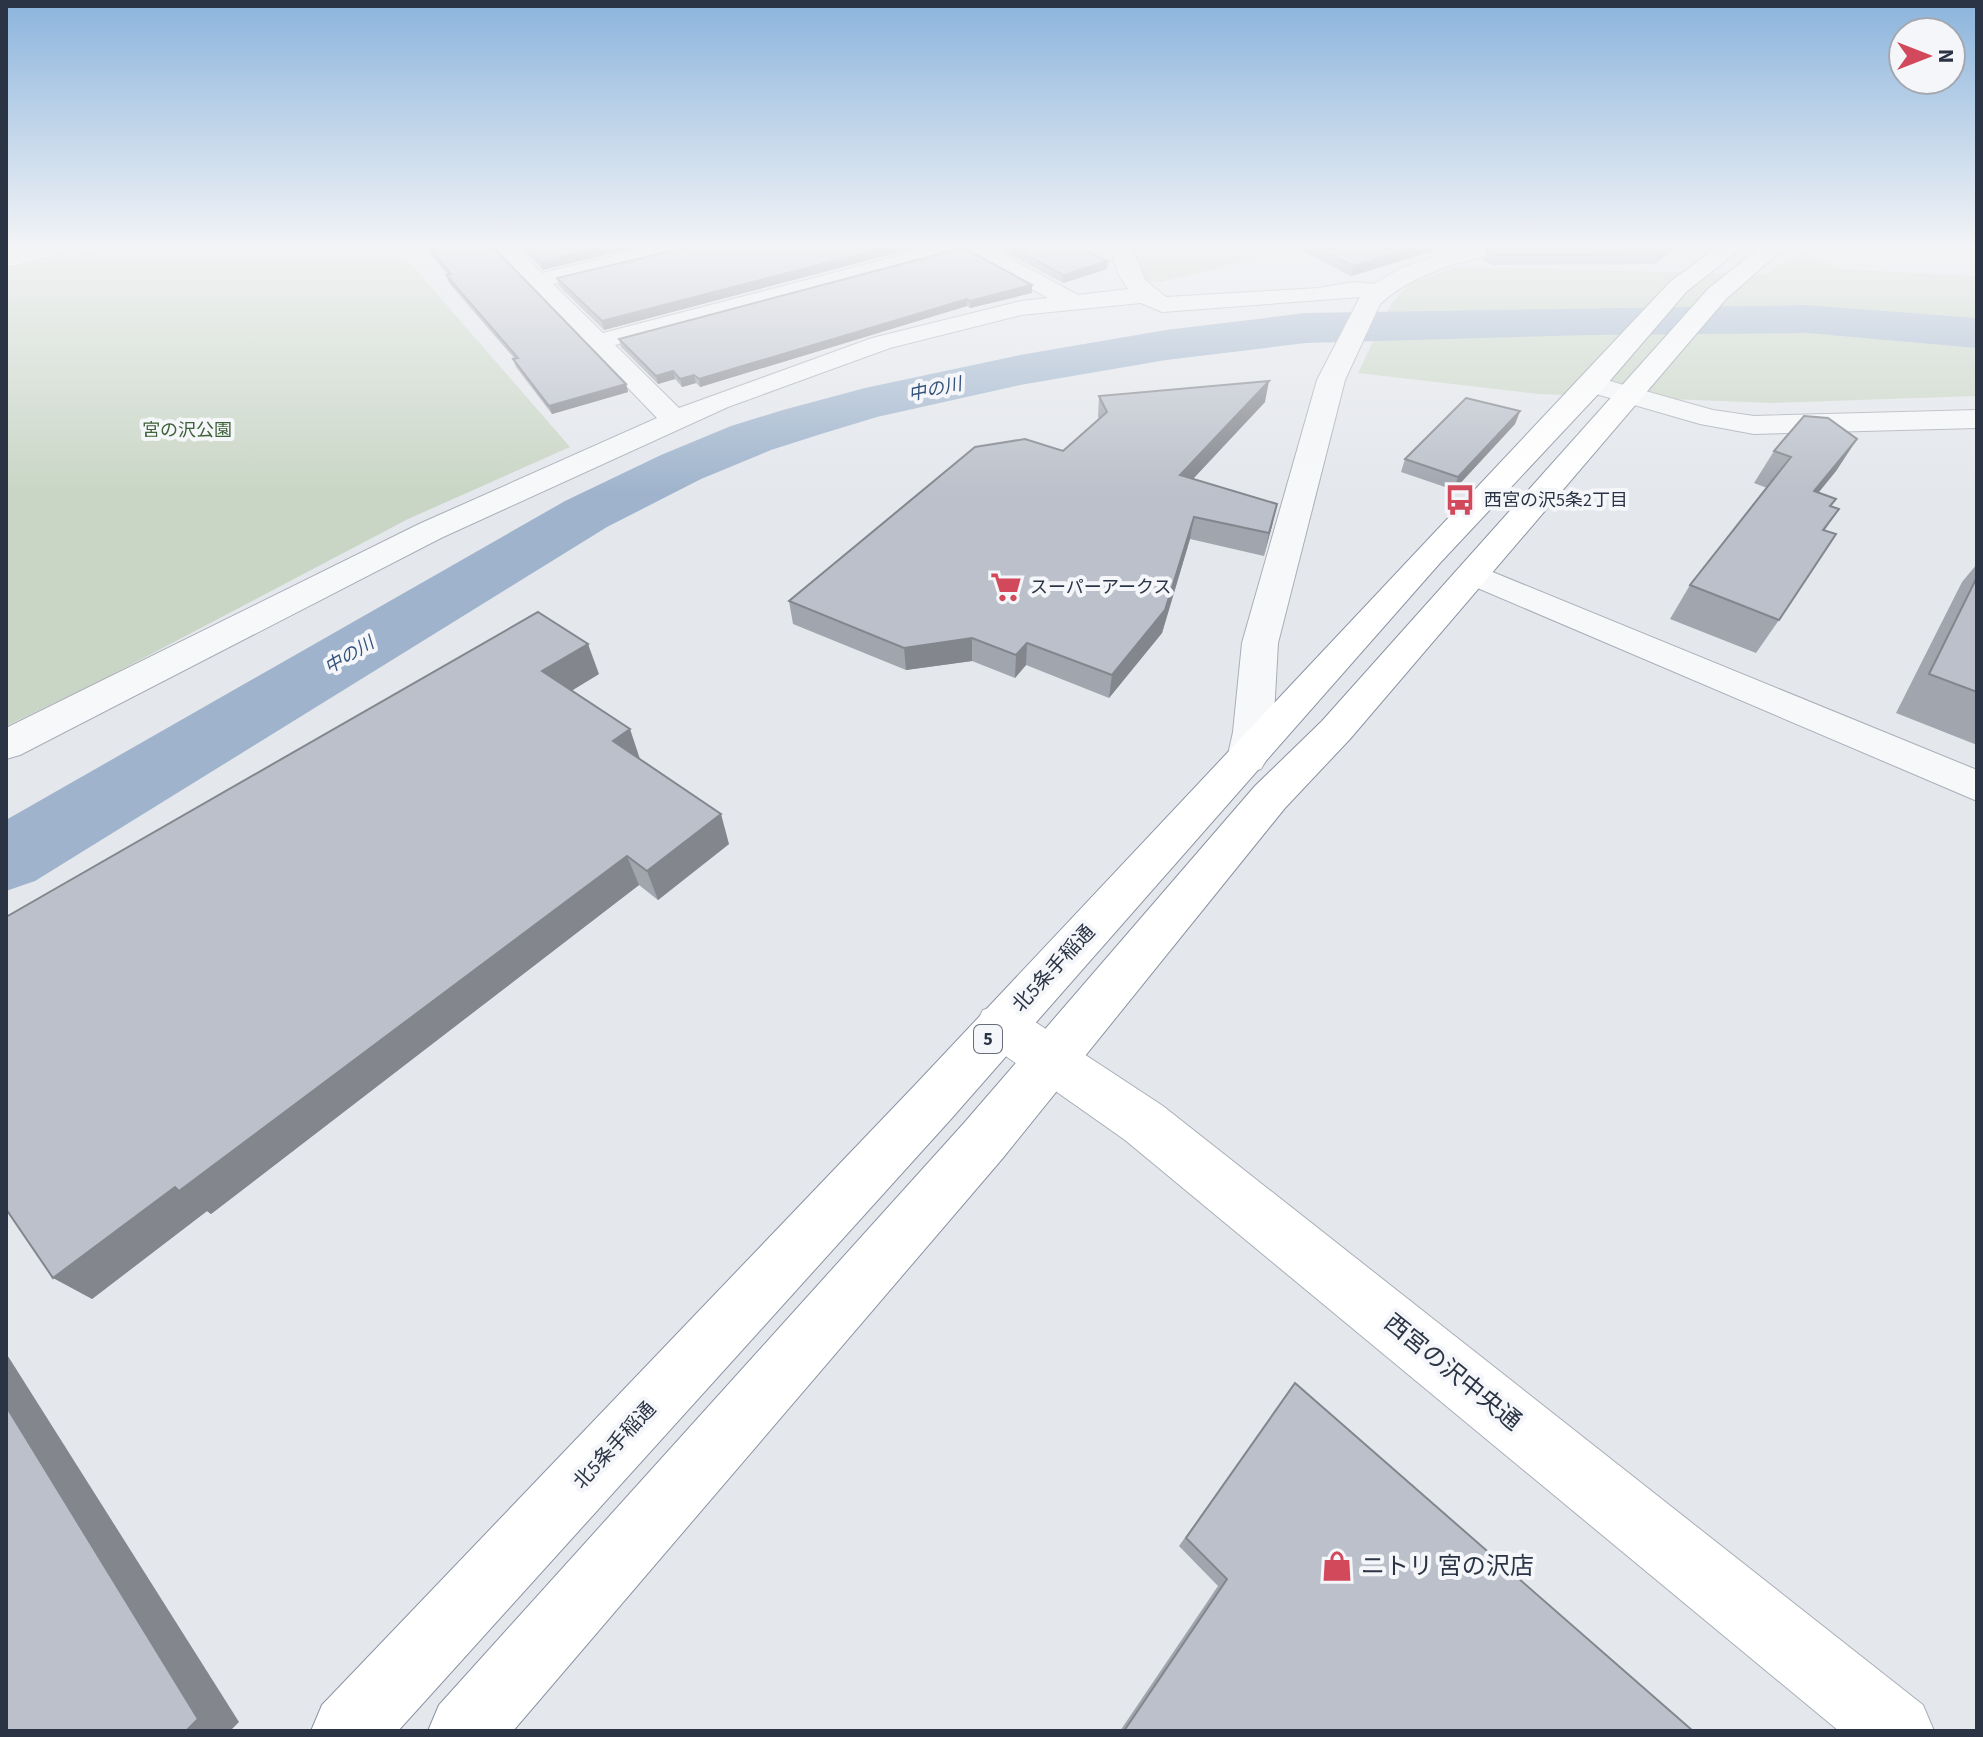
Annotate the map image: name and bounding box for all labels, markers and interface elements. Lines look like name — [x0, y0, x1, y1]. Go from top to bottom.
north arrow — [1887, 16, 1967, 96]
text: N — [1930, 49, 1962, 63]
water label: 中の川 — [906, 371, 966, 407]
park label: 宮の沢公園 — [142, 418, 232, 443]
bus stop icon: 西宮の沢5条2丁目 — [1443, 483, 1477, 517]
place label: 西宮の沢5条2丁目 — [1484, 488, 1628, 513]
supermarket icon: スーパーアークス — [989, 570, 1023, 604]
place label: スーパーアークス — [1030, 575, 1171, 600]
water label: 中の川 — [320, 630, 381, 680]
street label: 北5条手稲通 — [1006, 919, 1101, 1018]
road number: 5 — [974, 1025, 1002, 1053]
street label: 西宮の沢中央通 — [1376, 1306, 1529, 1439]
street label: 北5条手稲通 — [567, 1396, 662, 1495]
shop icon: ニトリ 宮の沢店 — [1320, 1549, 1354, 1583]
place label: ニトリ 宮の沢店 — [1361, 1549, 1534, 1584]

